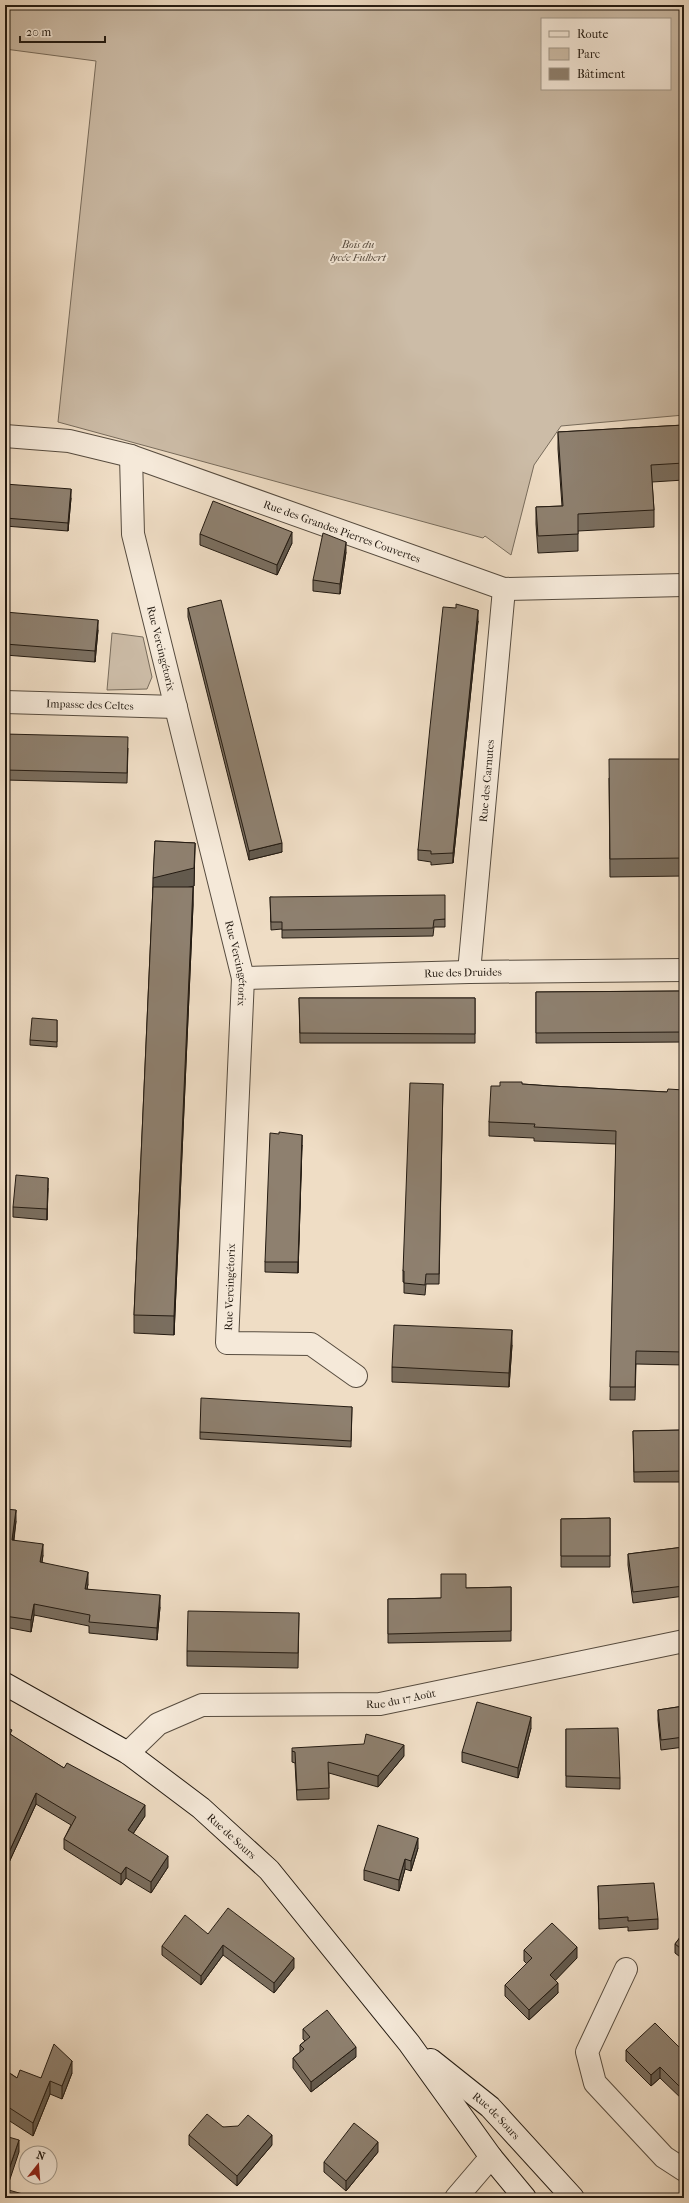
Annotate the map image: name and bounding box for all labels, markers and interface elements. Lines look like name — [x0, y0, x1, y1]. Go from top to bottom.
scale bar — [20, 18, 105, 44]
legend — [541, 18, 671, 90]
text: 20 m — [26, 25, 51, 39]
text: Route — [577, 27, 609, 41]
text: Parc — [577, 47, 600, 61]
text: Bâtiment — [577, 67, 626, 81]
park label: Bois du lycée Fulbert — [329, 238, 386, 264]
street label: Rue des Grandes Pierres Couvertes — [262, 497, 422, 565]
street label: Rue Vercingétorix — [145, 605, 178, 693]
street label: Impasse des Celtes — [46, 697, 134, 712]
street label: Rue des Carnutes — [476, 739, 497, 823]
street label: Rue Vercingétorix — [222, 919, 250, 1007]
street label: Rue des Druides — [424, 965, 502, 980]
street label: Rue Vercingétorix — [222, 1243, 238, 1331]
street label: Rue du 17 Août — [366, 1686, 437, 1711]
street label: Rue de Sours — [205, 1810, 259, 1862]
street label: Rue de Sours — [470, 2089, 523, 2142]
north arrow — [18, 2145, 58, 2185]
text: N — [35, 2148, 47, 2164]

